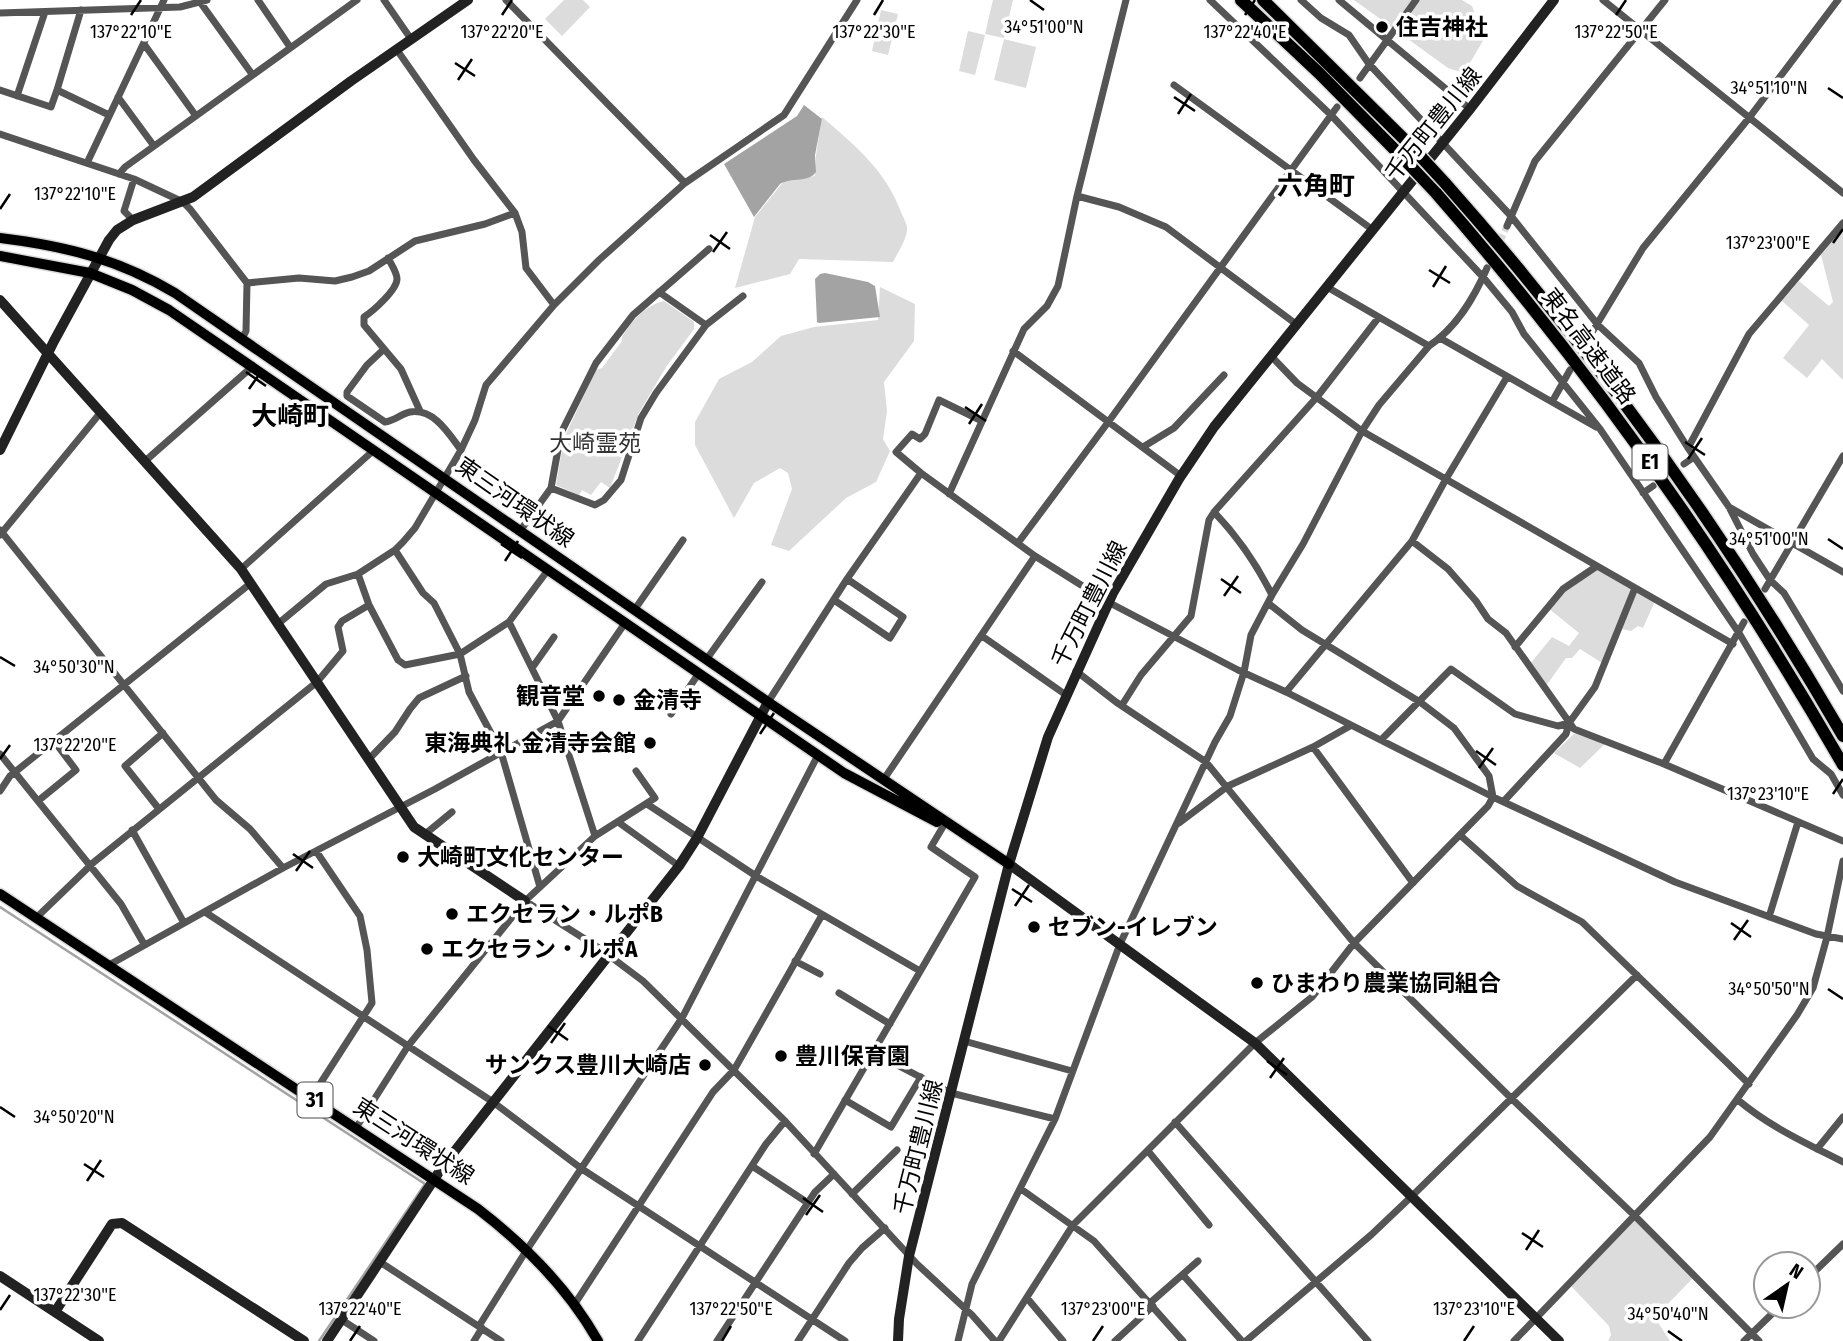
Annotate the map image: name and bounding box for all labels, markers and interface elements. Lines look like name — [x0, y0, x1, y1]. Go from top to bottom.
place label: 住吉神社 — [1396, 13, 1488, 41]
text: 34°51'00"N — [1004, 16, 1084, 38]
marker: 住吉神社 — [1374, 19, 1390, 35]
text: 137°22'10"E — [90, 21, 172, 43]
text: 137°22'20"E — [461, 21, 543, 43]
text: 137°22'30"E — [832, 21, 916, 43]
text: 137°22'40"E — [1204, 21, 1286, 43]
text: 137°22'50"E — [1574, 21, 1658, 43]
street label: 千万町豊川線 — [1379, 62, 1487, 186]
text: 34°51'10"N — [1730, 77, 1808, 99]
district label: 六角町 — [1277, 171, 1355, 202]
text: 137°22'10"E — [34, 183, 116, 205]
text: 137°23'00"E — [1726, 232, 1810, 254]
street label: 東名高速道路 — [1536, 282, 1642, 410]
district label: 大崎町 — [251, 401, 329, 432]
park label: 大崎霊苑 — [549, 429, 641, 457]
road number: E1 — [1632, 444, 1668, 480]
street label: 東三河環状線 — [450, 451, 580, 553]
text: 34°51'00"N — [1729, 528, 1809, 550]
street label: 千万町豊川線 — [1045, 536, 1133, 672]
text: 34°50'30"N — [33, 656, 115, 678]
place label: 観音堂 — [516, 682, 585, 710]
place label: 金清寺 — [633, 686, 702, 714]
marker: 観音堂 — [591, 688, 607, 704]
marker: 金清寺 — [611, 692, 627, 708]
place label: 東海典礼 金清寺会館 — [424, 729, 636, 757]
text: 137°22'20"E — [34, 734, 116, 756]
marker: 東海典礼 金清寺会館 — [642, 735, 658, 751]
text: 137°23'10"E — [1727, 783, 1809, 805]
place label: 大崎町文化センター — [417, 843, 624, 871]
marker: 大崎町文化センター — [395, 849, 411, 865]
place label: エクセラン・ルポB — [466, 900, 663, 928]
marker: エクセラン・ルポB — [444, 906, 460, 922]
place label: セブン-イレブン — [1048, 913, 1218, 941]
marker: セブン-イレブン — [1026, 919, 1042, 935]
place label: エクセラン・ルポA — [441, 935, 638, 963]
marker: エクセラン・ルポA — [419, 941, 435, 957]
place label: ひまわり農業協同組合 — [1271, 969, 1501, 997]
marker: ひまわり農業協同組合 — [1249, 975, 1265, 991]
text: 34°50'50"N — [1728, 978, 1810, 1000]
place label: 豊川保育園 — [795, 1042, 910, 1070]
marker: 豊川保育園 — [773, 1048, 789, 1064]
place label: サンクス豊川大崎店 — [485, 1051, 691, 1079]
marker: サンクス豊川大崎店 — [697, 1057, 713, 1073]
street label: 千万町豊川線 — [888, 1077, 948, 1217]
road number: 31 — [298, 1082, 332, 1118]
street label: 東三河環状線 — [349, 1092, 479, 1190]
text: 34°50'20"N — [33, 1106, 115, 1128]
north arrow — [1752, 1250, 1822, 1320]
text: N — [1785, 1259, 1807, 1284]
text: 137°22'30"E — [33, 1284, 117, 1306]
text: 137°22'40"E — [319, 1298, 401, 1320]
text: 137°22'50"E — [689, 1298, 773, 1320]
text: 137°23'00"E — [1061, 1298, 1145, 1320]
text: 137°23'10"E — [1433, 1298, 1515, 1320]
text: 34°50'40"N — [1627, 1303, 1709, 1325]

